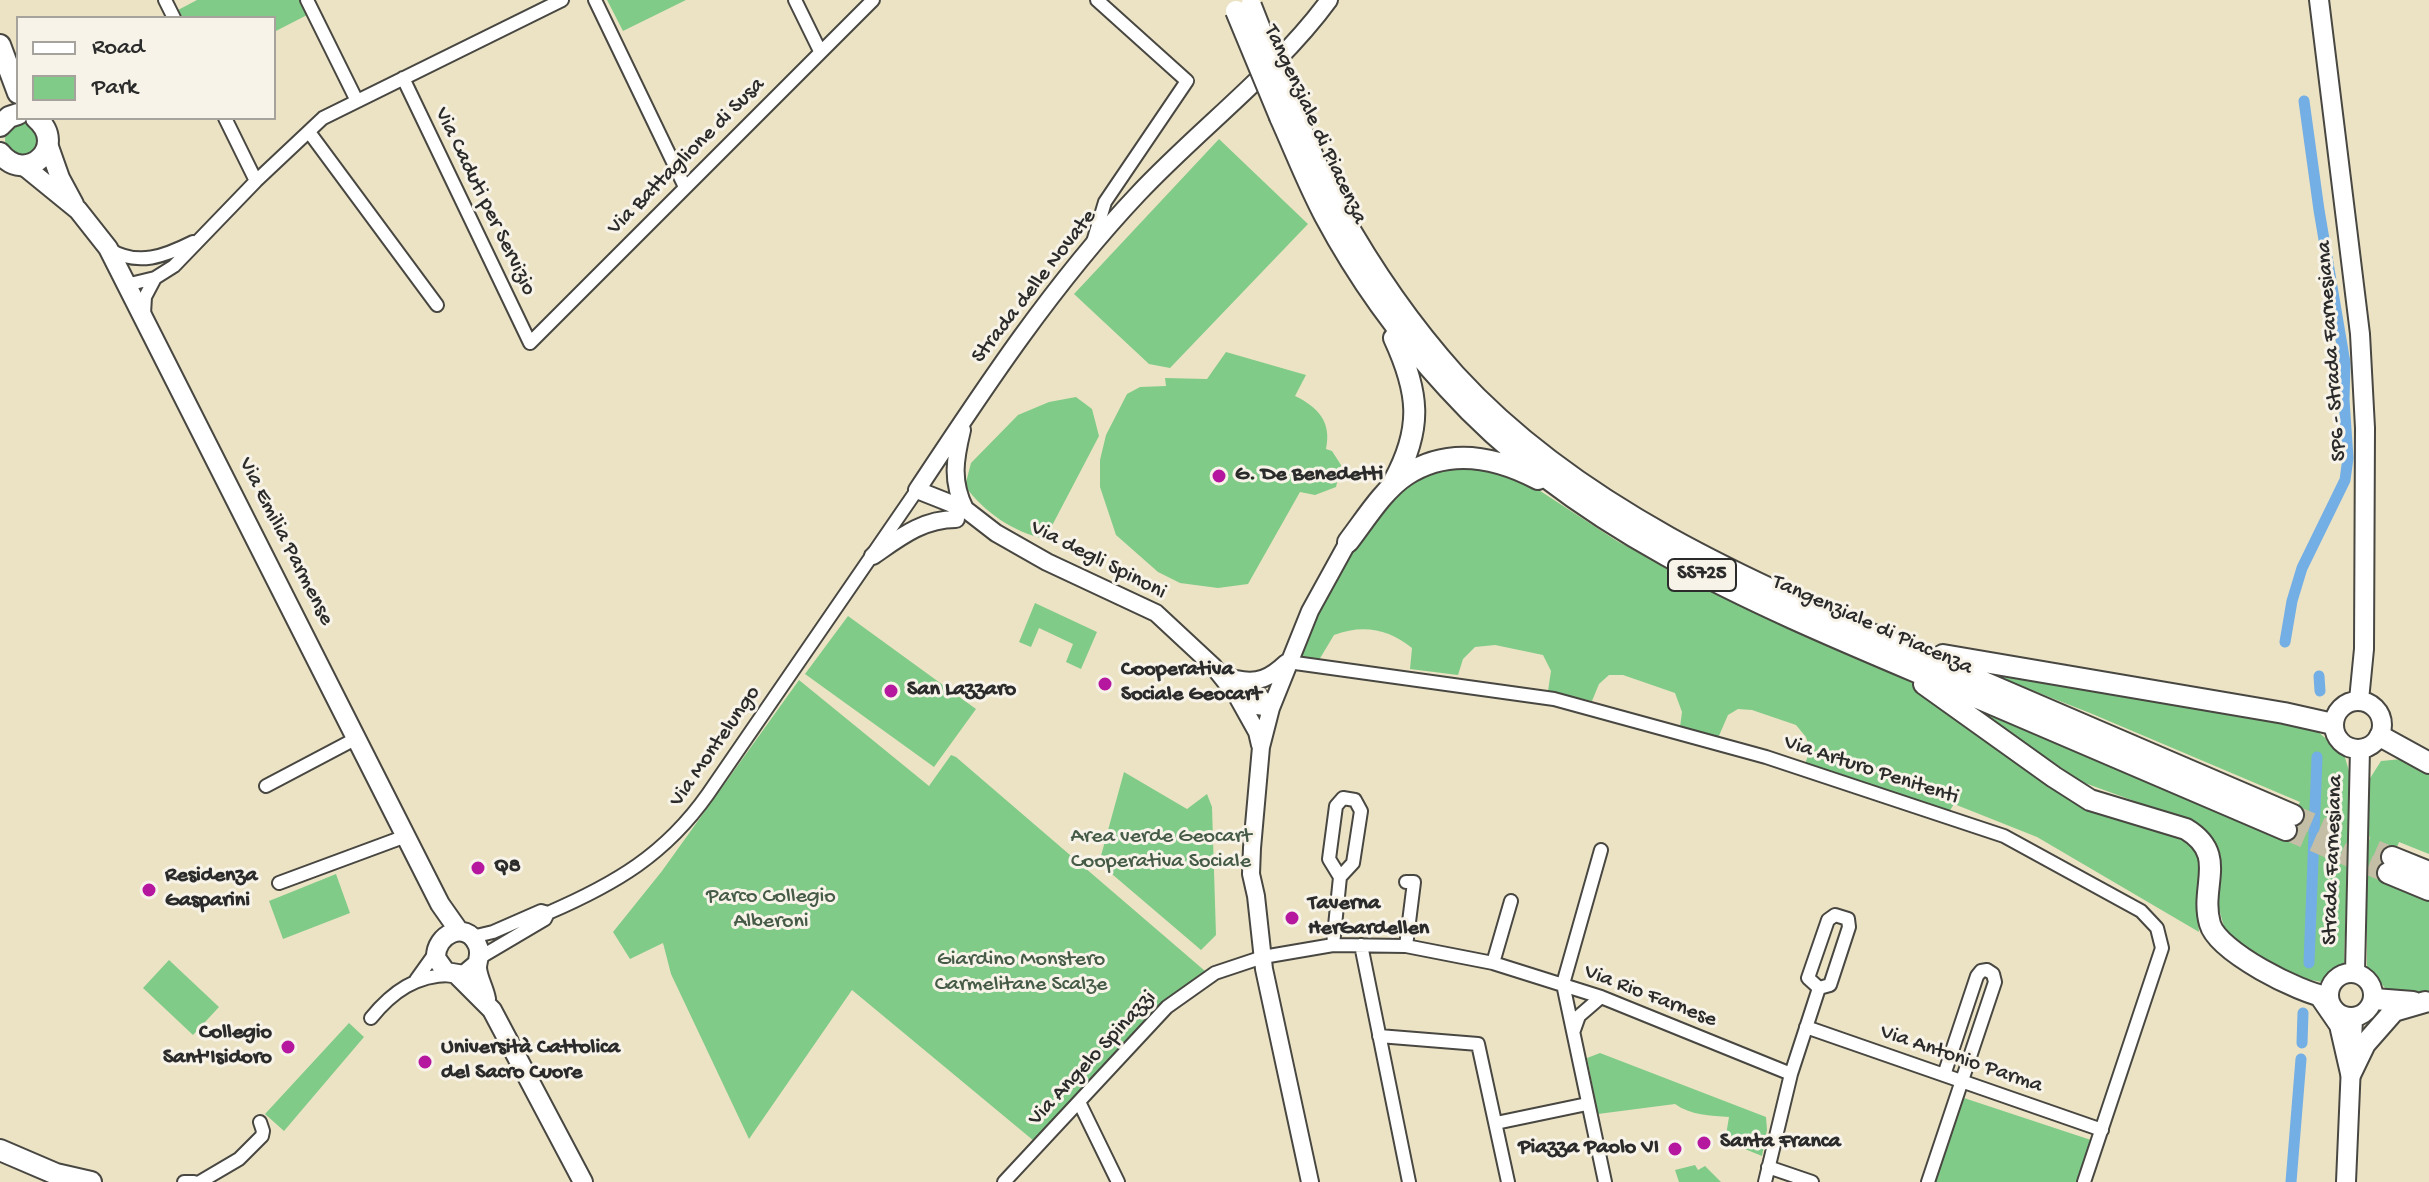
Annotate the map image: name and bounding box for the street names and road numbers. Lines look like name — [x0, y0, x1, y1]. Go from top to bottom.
street label: Tangenziale di Piacenza — [1256, 21, 1372, 229]
street label: Via Battaglione di Susa — [603, 73, 771, 241]
street label: Via Caduti per Servizio — [427, 104, 541, 300]
street label: Strada delle Novate — [967, 205, 1103, 369]
street label: SP6 - Strada Farnesiana — [2312, 240, 2354, 462]
street label: Via Emilia Parmense — [231, 454, 339, 630]
street label: Via degli Spinoni — [1026, 515, 1170, 607]
road number: SS725 — [1668, 559, 1736, 591]
street label: Tangenziale di Piacenza — [1768, 570, 1976, 682]
street label: Via Montelungo — [665, 681, 767, 813]
street label: Via Arturo Penitenti — [1780, 730, 1962, 812]
street label: Strada Farnesiana — [2318, 774, 2350, 946]
street label: Via Rio Farnese — [1580, 960, 1720, 1034]
street label: Via Angelo Spinazzi — [1023, 986, 1163, 1132]
street label: Via Antonio Parma — [1876, 1020, 2046, 1100]

